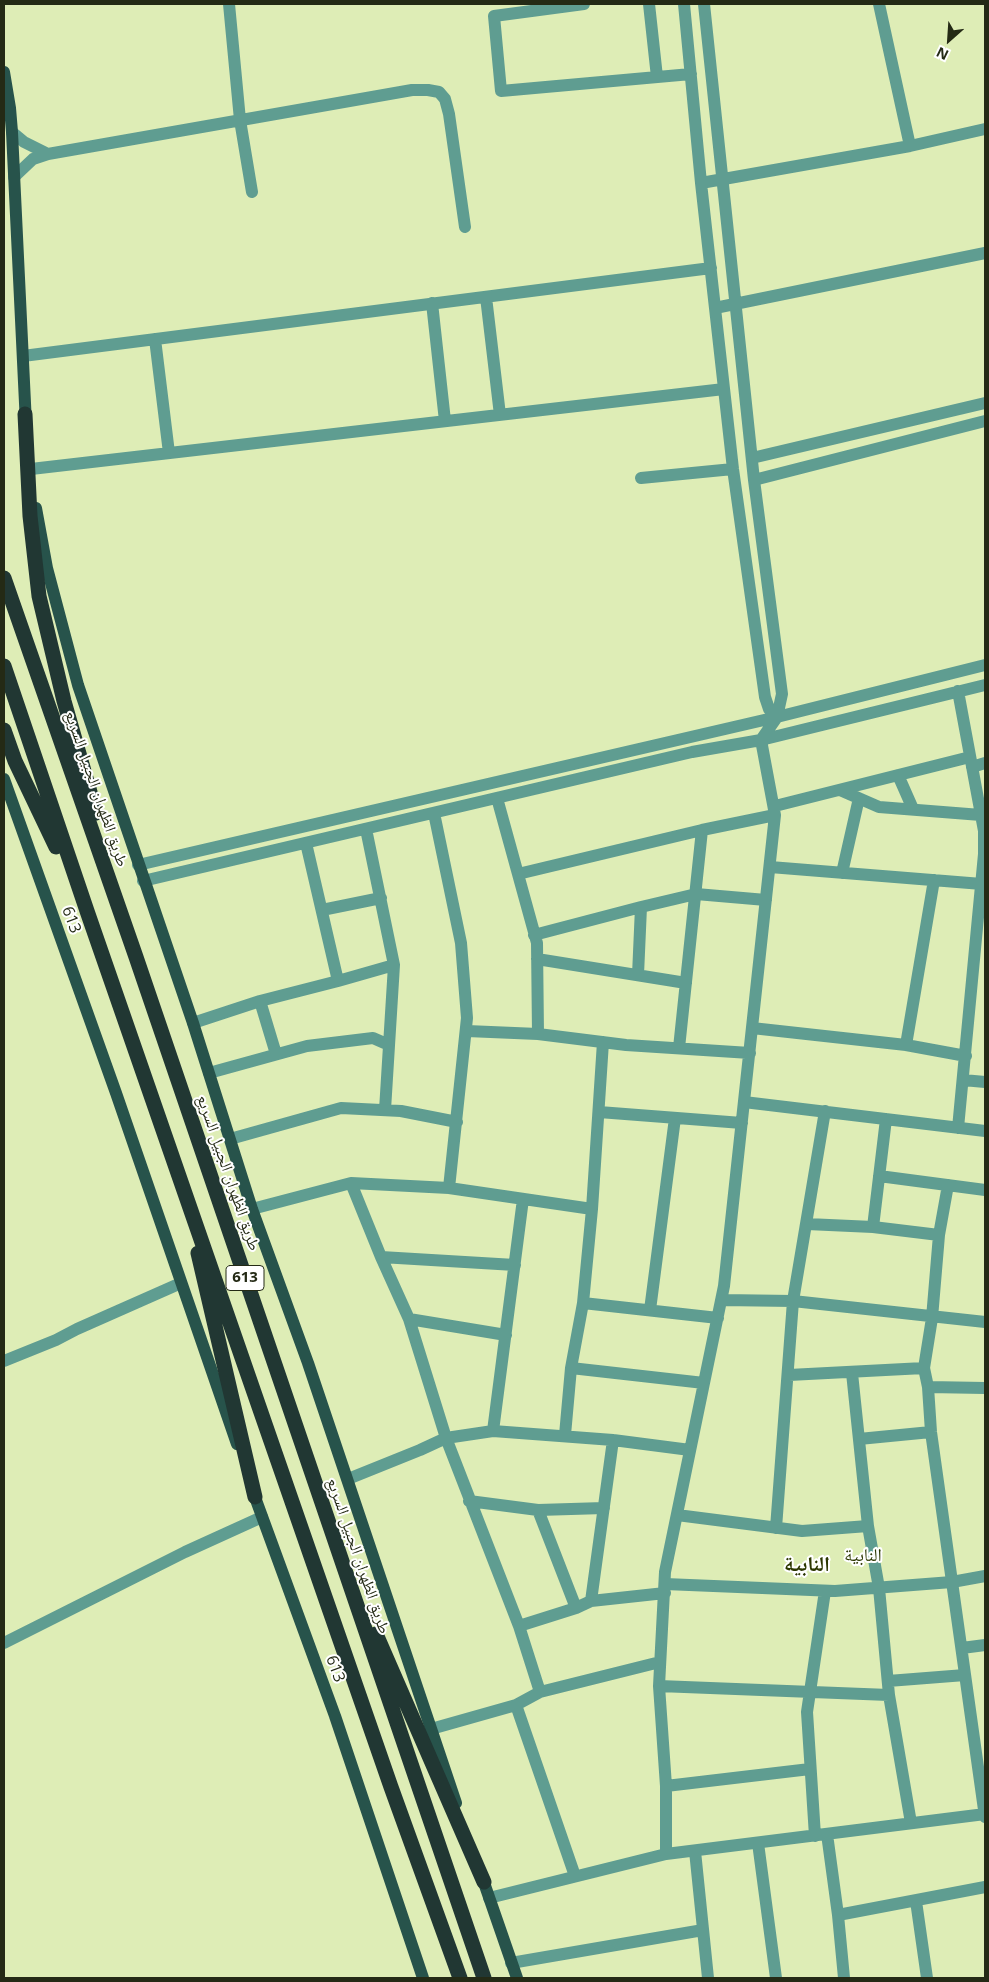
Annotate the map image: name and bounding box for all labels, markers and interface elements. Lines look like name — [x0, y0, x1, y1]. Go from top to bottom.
north arrow — [924, 15, 974, 65]
text: N — [933, 43, 951, 65]
street label: طريق الظهران الجبيل السريع — [60, 709, 132, 869]
street label: 613 — [57, 904, 85, 936]
street label: طريق الظهران الجبيل السريع — [192, 1093, 264, 1253]
road number: 613 — [226, 1266, 264, 1290]
street label: طريق الظهران الجبيل السريع — [322, 1476, 394, 1636]
district label: النابية — [844, 1545, 882, 1567]
district label: النابية — [784, 1552, 830, 1578]
street label: 613 — [321, 1653, 349, 1685]

